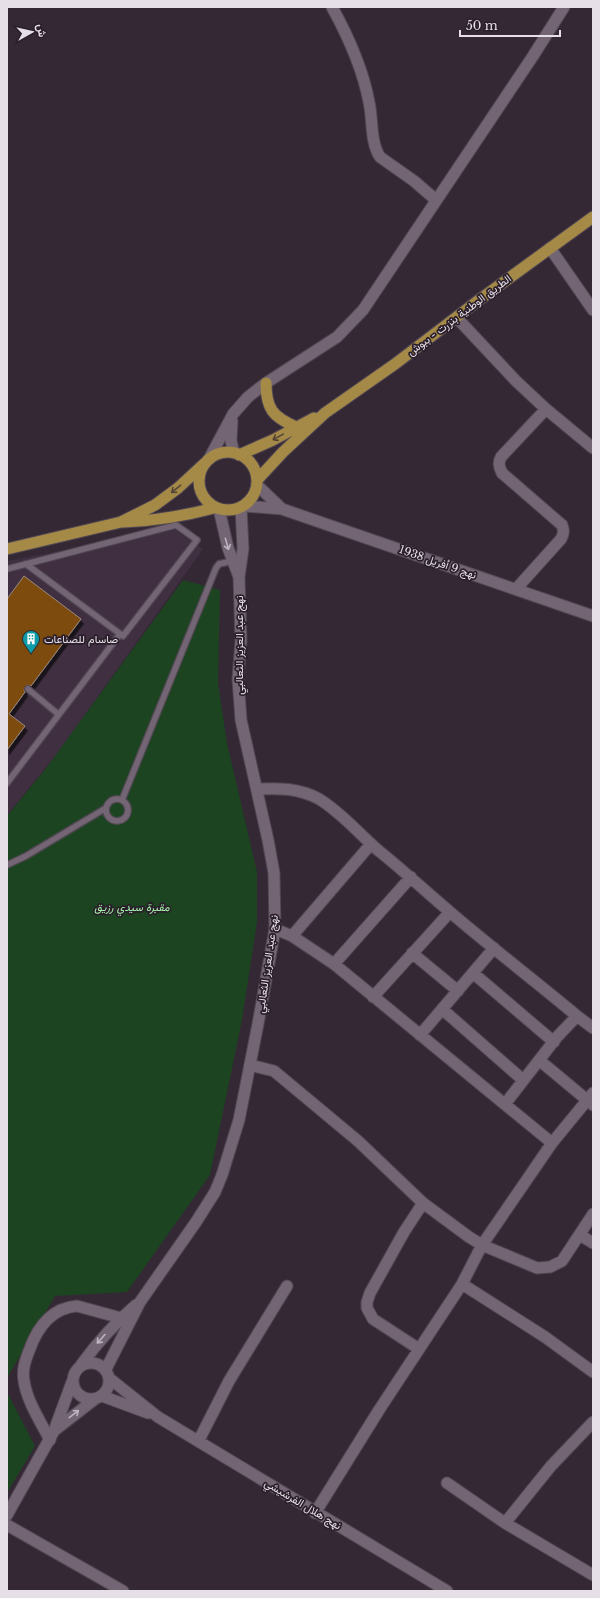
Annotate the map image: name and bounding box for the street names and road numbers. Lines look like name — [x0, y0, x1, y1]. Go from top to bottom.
street label: الطريق الوطنية بنزرت - ببوش — [404, 271, 514, 359]
street label: نهج 9 أفريل 1938 — [397, 542, 479, 583]
street label: نهج عبد العزيز الثعالبي — [232, 595, 249, 695]
street label: نهج عبد العزيز الثعالبي — [253, 914, 284, 1015]
street label: نهج هلال الفرشيشي — [260, 1475, 344, 1535]

